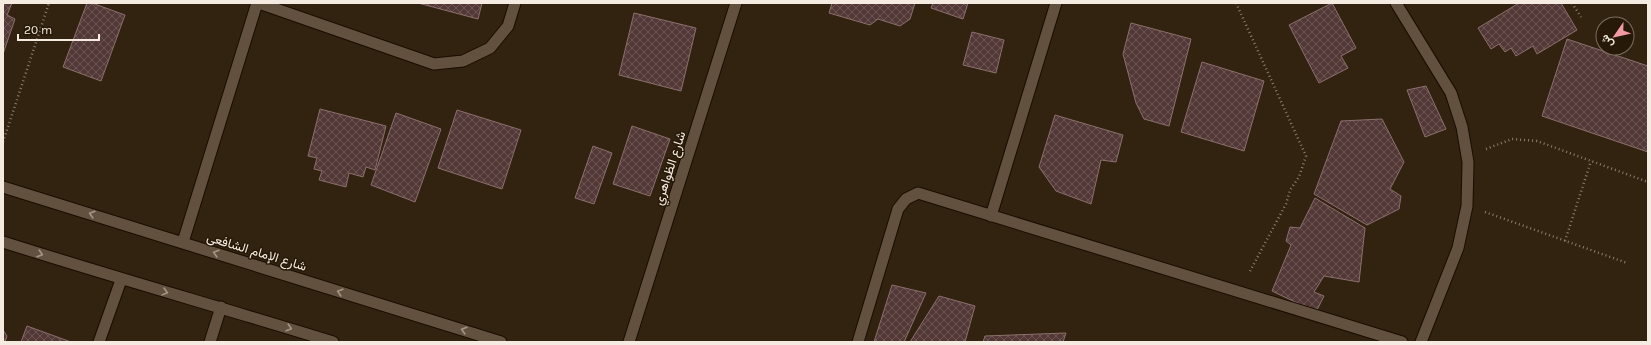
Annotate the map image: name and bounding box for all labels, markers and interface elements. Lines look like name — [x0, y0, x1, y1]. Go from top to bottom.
scale bar — [18, 16, 99, 42]
north arrow — [1595, 16, 1635, 56]
text: 20 m — [24, 23, 52, 37]
text: ش — [1598, 32, 1616, 50]
street label: شارع الظواهري — [650, 129, 691, 208]
one-way arrow — [89, 210, 96, 219]
street label: شارع الإمام الشافعى — [204, 229, 309, 276]
one-way arrow — [36, 249, 43, 258]
one-way arrow — [213, 249, 220, 258]
one-way arrow — [161, 287, 168, 296]
one-way arrow — [337, 288, 344, 296]
one-way arrow — [286, 324, 293, 332]
one-way arrow — [461, 326, 468, 335]

